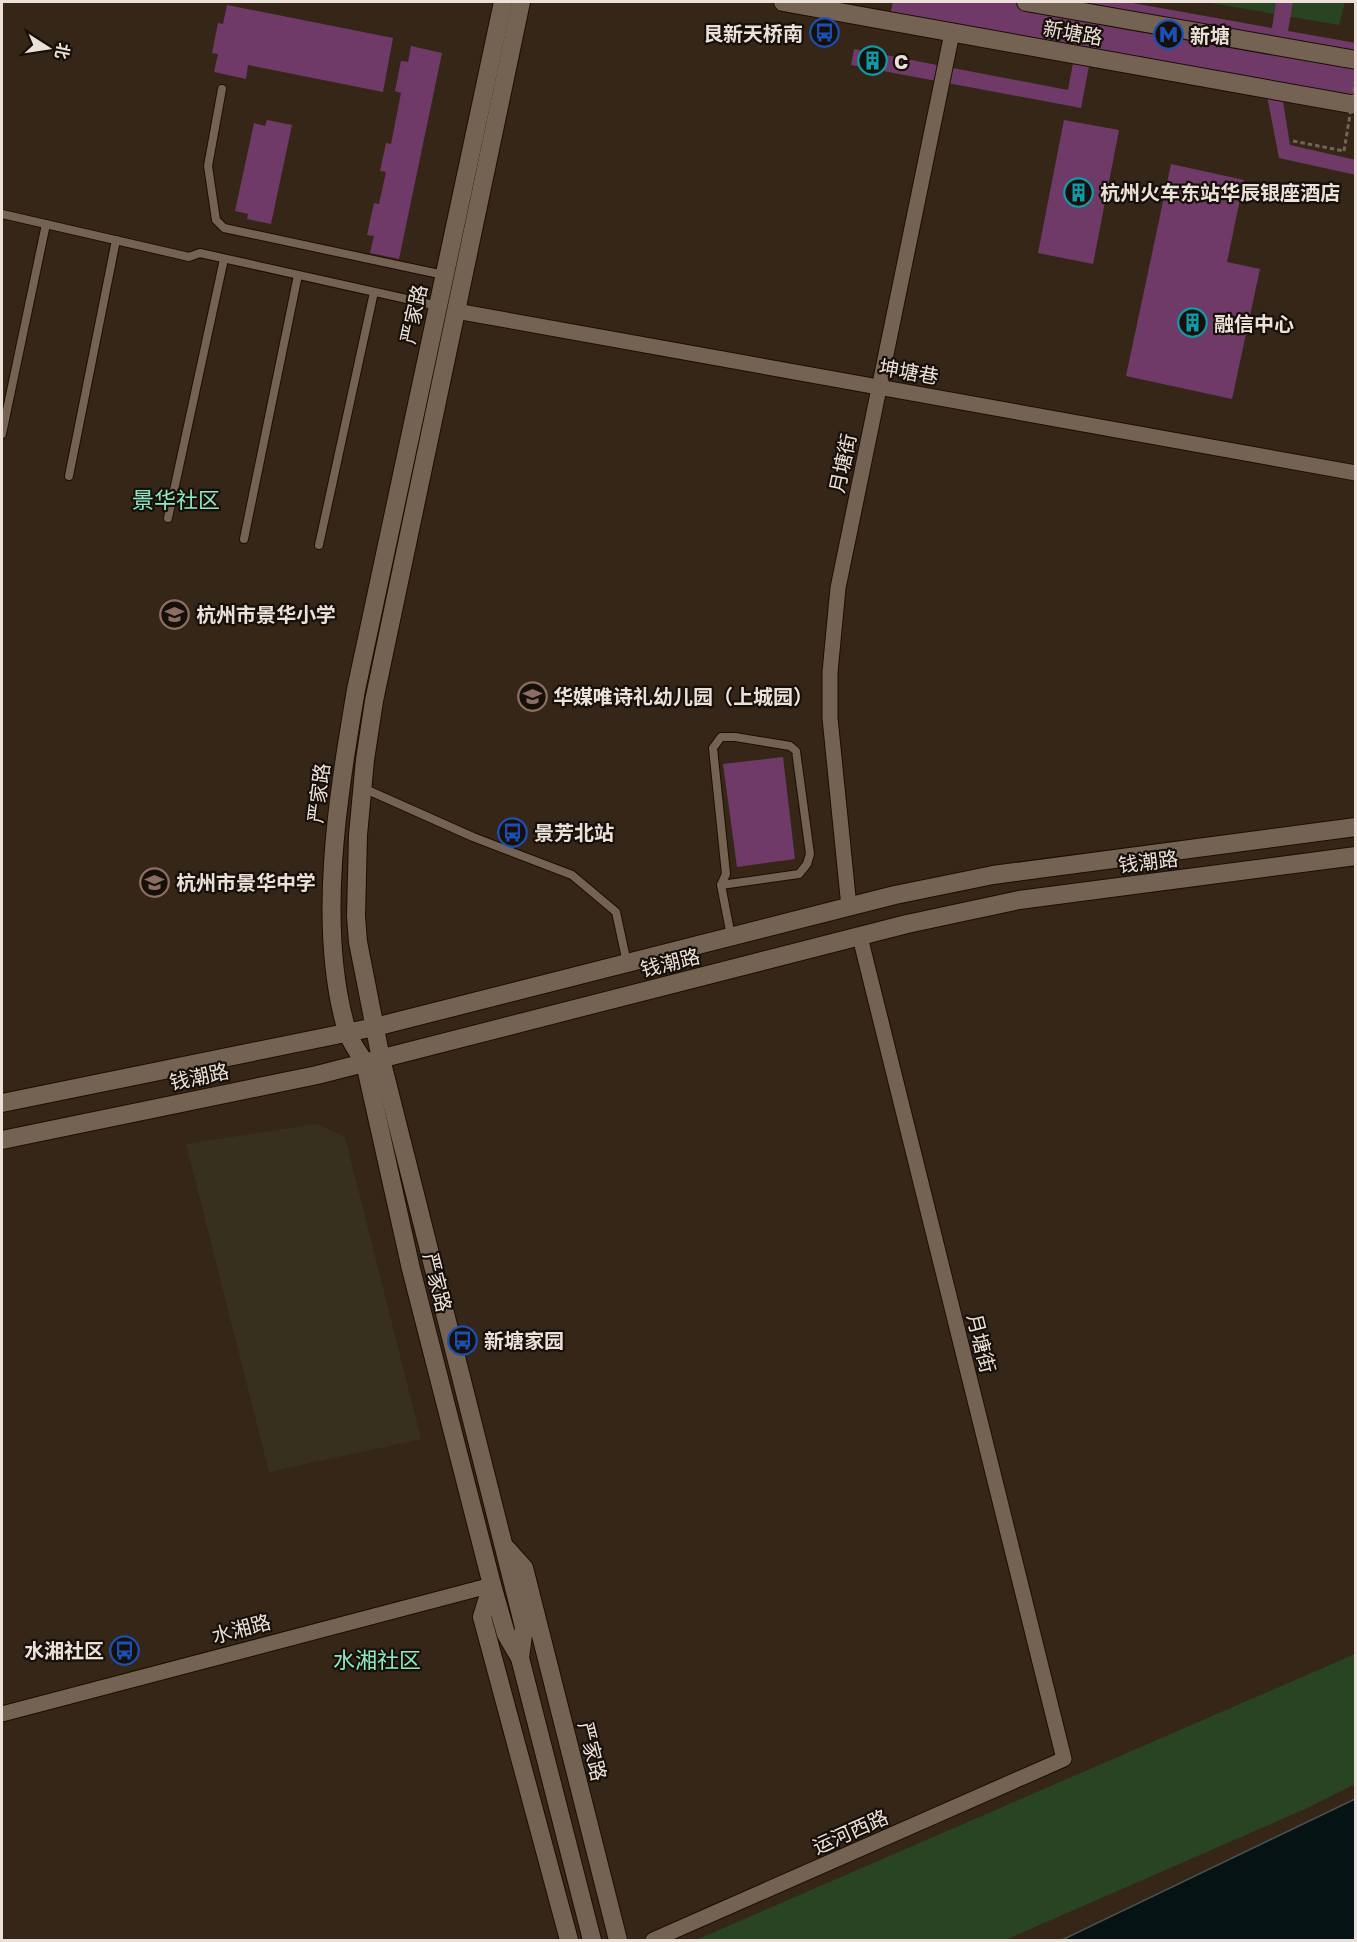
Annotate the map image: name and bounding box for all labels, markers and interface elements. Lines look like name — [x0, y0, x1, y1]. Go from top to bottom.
street label: 新塘路 — [1041, 15, 1105, 49]
bus stop icon: 艮新天桥南 — [808, 17, 840, 49]
north arrow — [18, 18, 78, 78]
metro station icon: 新塘 — [1153, 19, 1185, 51]
place label: 艮新天桥南 — [703, 21, 803, 45]
place label: 新塘 — [1190, 23, 1230, 47]
text: 北 — [51, 41, 74, 61]
building icon: C — [857, 45, 889, 77]
place label: C — [894, 49, 908, 73]
building icon: 杭州火车东站华辰银座酒店 — [1063, 176, 1095, 208]
place label: 杭州火车东站华辰银座酒店 — [1100, 180, 1340, 204]
street label: 严家路 — [395, 282, 431, 346]
building icon: 融信中心 — [1177, 307, 1209, 339]
place label: 融信中心 — [1214, 311, 1294, 335]
street label: 坤塘巷 — [877, 354, 941, 388]
street label: 月塘街 — [824, 431, 860, 495]
district label: 景华社区 — [132, 486, 220, 513]
school or university icon: 杭州市景华小学 — [159, 598, 191, 630]
place label: 杭州市景华小学 — [196, 602, 336, 626]
school or university icon: 华媒唯诗礼幼儿园（上城园） — [516, 680, 548, 712]
place label: 华媒唯诗礼幼儿园（上城园） — [553, 684, 813, 708]
street label: 严家路 — [302, 762, 334, 824]
bus stop icon: 景芳北站 — [497, 816, 529, 848]
place label: 景芳北站 — [534, 820, 614, 844]
street label: 钱潮路 — [1117, 845, 1179, 877]
school or university icon: 杭州市景华中学 — [139, 866, 171, 898]
place label: 杭州市景华中学 — [176, 870, 316, 894]
street label: 钱潮路 — [638, 943, 702, 981]
street label: 钱潮路 — [167, 1058, 231, 1094]
street label: 严家路 — [419, 1250, 457, 1314]
street label: 月塘街 — [963, 1311, 1001, 1375]
bus stop icon: 新塘家园 — [447, 1324, 479, 1356]
place label: 新塘家园 — [484, 1328, 564, 1352]
street label: 水湘路 — [209, 1609, 273, 1647]
bus stop icon: 水湘社区 — [109, 1634, 141, 1666]
place label: 水湘社区 — [24, 1638, 104, 1662]
district label: 水湘社区 — [333, 1646, 421, 1673]
street label: 严家路 — [574, 1719, 612, 1783]
street label: 运河西路 — [809, 1804, 891, 1858]

